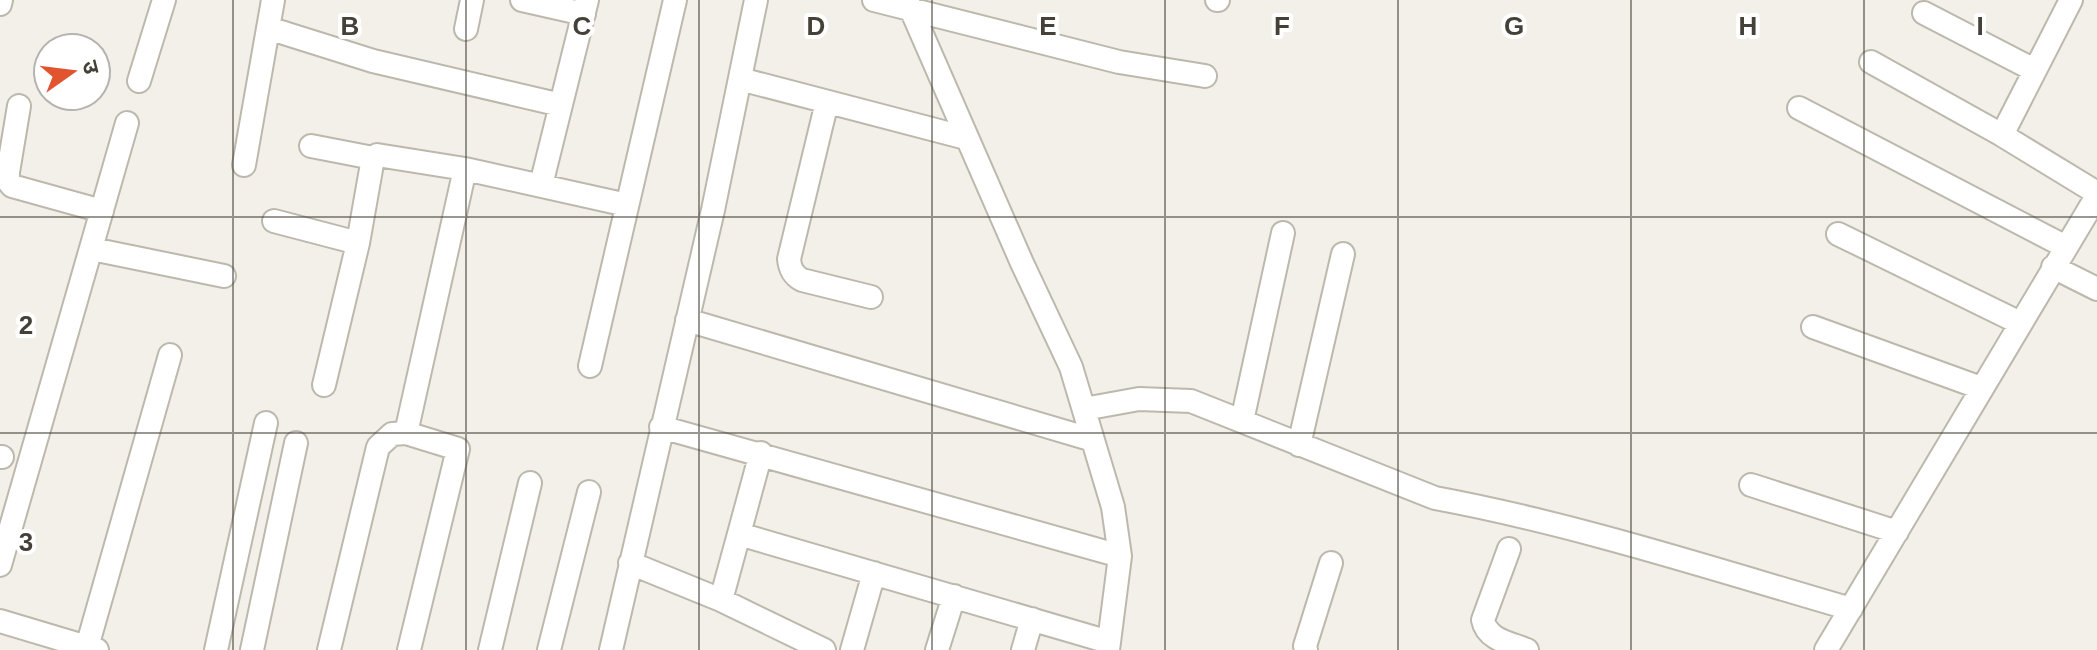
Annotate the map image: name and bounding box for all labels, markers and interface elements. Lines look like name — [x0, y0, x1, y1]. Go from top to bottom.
text: B — [341, 11, 359, 41]
text: C — [573, 11, 592, 41]
text: D — [807, 11, 825, 41]
text: E — [1039, 11, 1057, 41]
text: F — [1274, 11, 1290, 41]
text: G — [1504, 11, 1524, 41]
text: H — [1739, 11, 1757, 41]
text: I — [1976, 11, 1984, 41]
north arrow — [32, 32, 112, 112]
text: उ — [77, 58, 105, 78]
text: 2 — [19, 310, 33, 340]
text: 3 — [19, 527, 33, 557]

